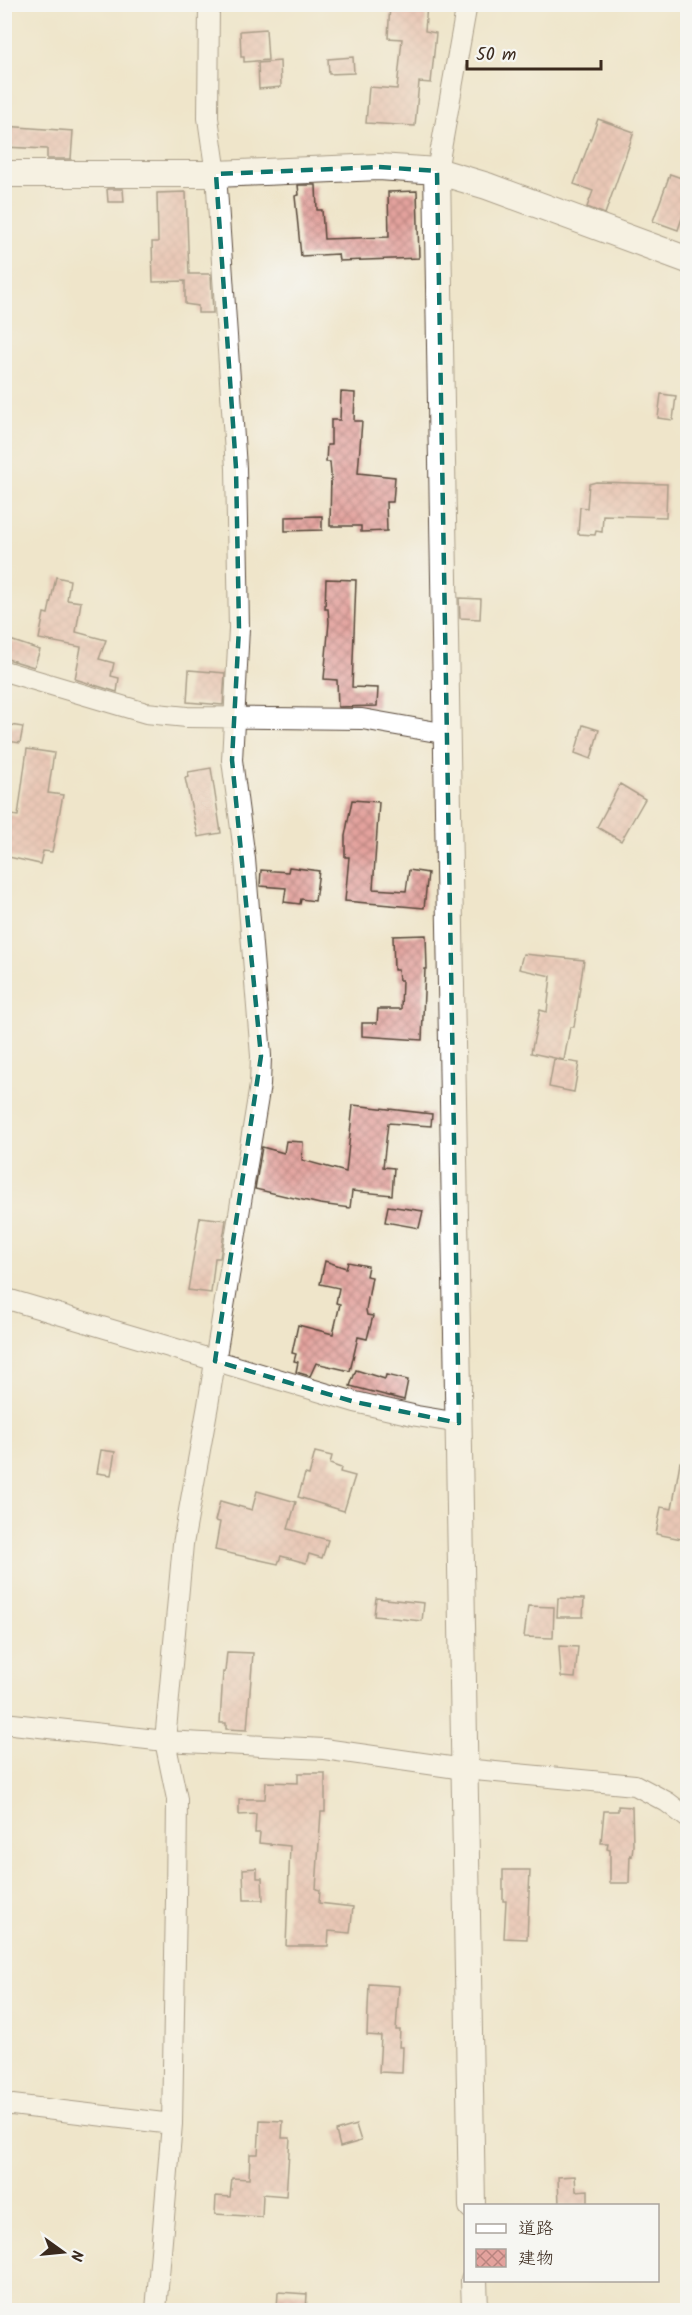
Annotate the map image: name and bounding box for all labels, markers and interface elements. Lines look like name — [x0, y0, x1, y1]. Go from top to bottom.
scale bar — [467, 33, 600, 71]
text: 50 m — [476, 41, 516, 70]
legend — [464, 2204, 659, 2282]
text: 道路 — [518, 2215, 554, 2244]
north arrow — [33, 2222, 93, 2282]
text: 建物 — [518, 2245, 554, 2274]
text: N — [63, 2247, 89, 2264]

